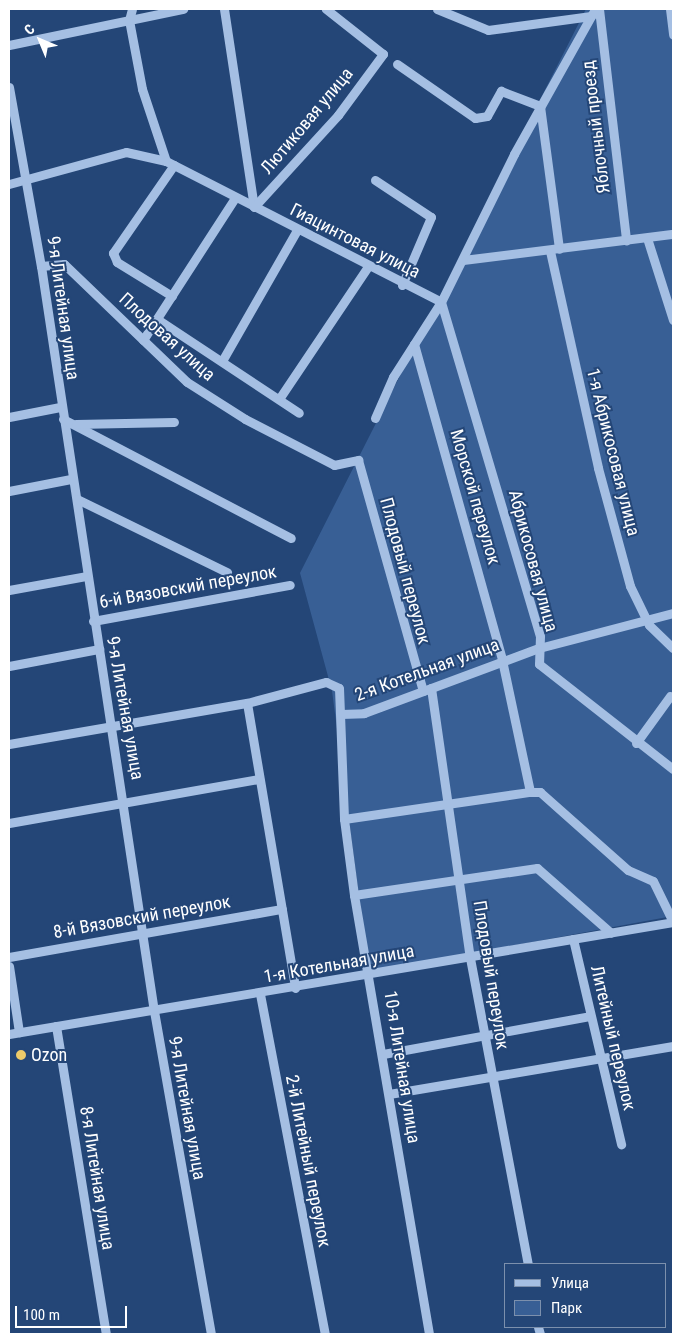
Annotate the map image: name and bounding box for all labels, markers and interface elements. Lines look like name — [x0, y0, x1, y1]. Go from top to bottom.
north arrow — [15, 15, 65, 65]
text: С — [21, 21, 38, 38]
street label: Яблочный проезд — [577, 59, 615, 195]
street label: Лютиковая улица — [256, 63, 358, 179]
street label: Гиацинтовая улица — [286, 199, 424, 283]
street label: 9-я Литейная улица — [42, 235, 84, 381]
street label: Плодовая улица — [115, 288, 219, 386]
street label: 1-я Абрикосовая улица — [582, 366, 644, 538]
street label: Морской переулок — [445, 427, 505, 567]
street label: Абрикосовая улица — [504, 488, 562, 634]
street label: Плодовый переулок — [375, 495, 435, 647]
street label: 6-й Вязовский переулок — [98, 561, 278, 613]
street label: 2-я Котельная улица — [352, 634, 502, 706]
street label: 9-я Литейная улица — [102, 635, 148, 781]
street label: 8-й Вязовский переулок — [52, 891, 232, 943]
street label: Плодовый переулок — [469, 899, 513, 1051]
street label: 1-я Котельная улица — [262, 940, 416, 988]
street label: Литейный переулок — [586, 963, 640, 1113]
street label: 10-я Литейная улица — [379, 989, 425, 1145]
street label: 9-я Литейная улица — [164, 1035, 210, 1181]
place label: Ozon — [31, 1044, 67, 1066]
marker: Ozon — [15, 1049, 27, 1061]
street label: 2-й Литейный переулок — [281, 1073, 335, 1249]
street label: 8-я Литейная улица — [75, 1105, 119, 1251]
legend — [504, 1263, 667, 1328]
text: Улица — [551, 1274, 589, 1292]
scale bar — [18, 1296, 130, 1328]
text: Парк — [551, 1299, 582, 1317]
text: 100 m — [23, 1306, 60, 1324]

